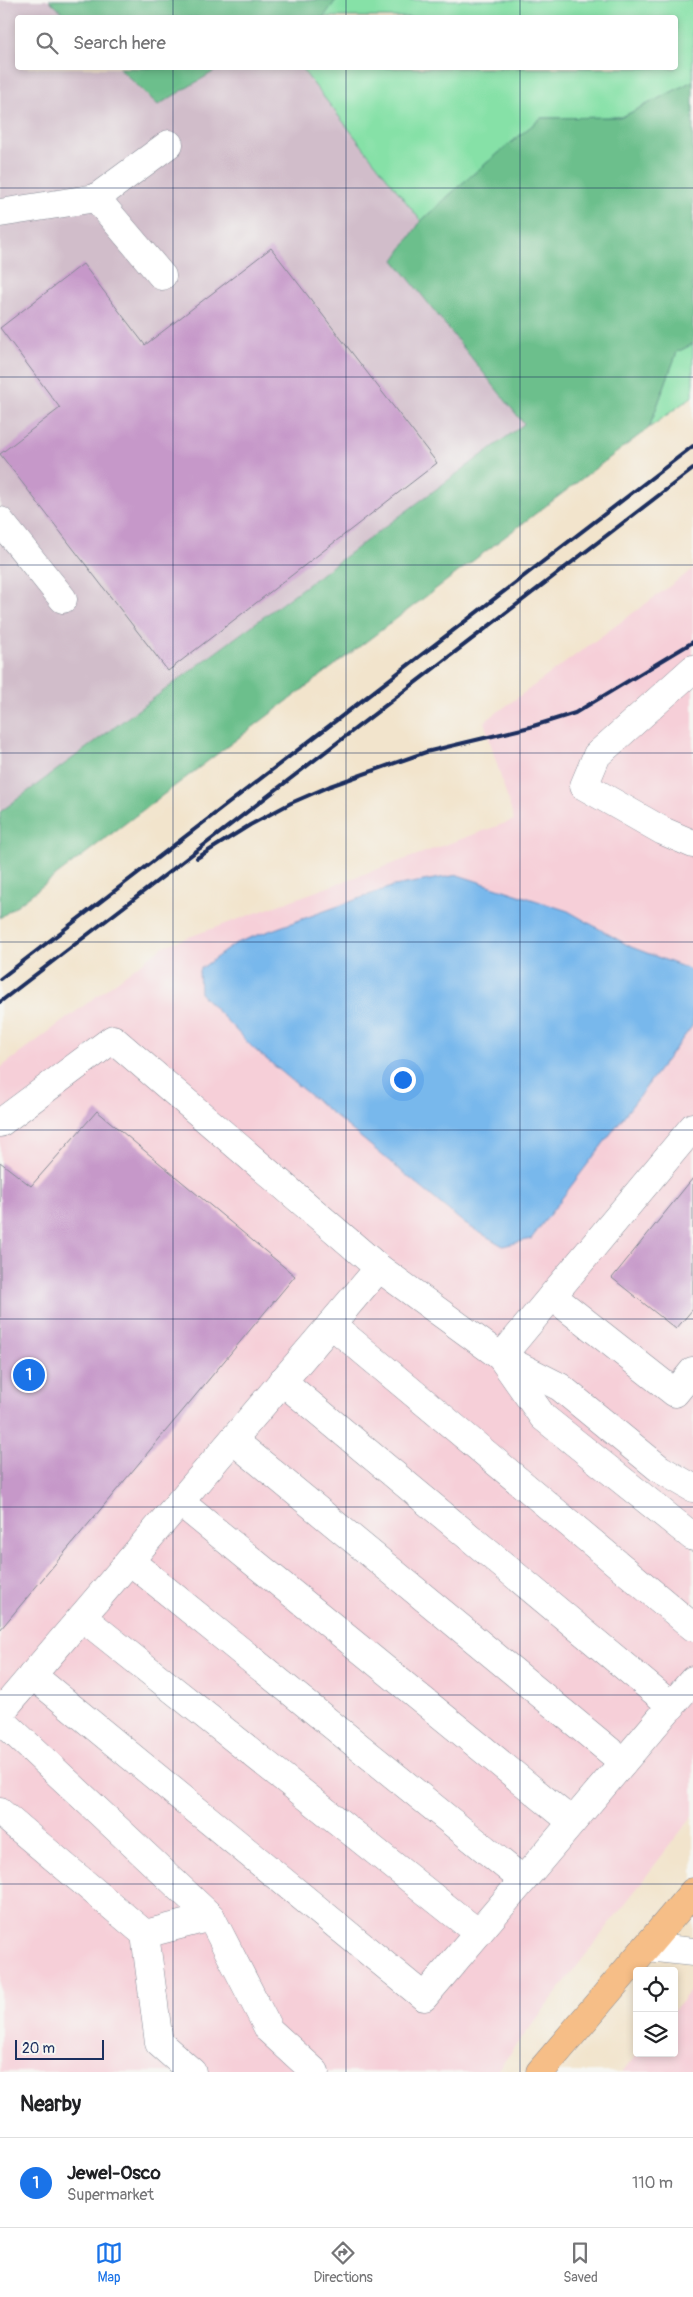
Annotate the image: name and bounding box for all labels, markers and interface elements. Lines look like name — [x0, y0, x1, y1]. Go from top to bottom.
search box — [15, 15, 678, 70]
icon: search — [33, 29, 61, 57]
text: Search here — [73, 31, 166, 55]
your location — [390, 1067, 416, 1093]
pin: 1 — [13, 1356, 45, 1394]
map controls — [633, 1967, 678, 2057]
button: locate — [633, 1967, 678, 2012]
button: layers — [633, 2012, 678, 2057]
scale bar — [15, 2037, 104, 2060]
text: 20 m — [22, 2040, 55, 2057]
text: Nearby — [20, 2091, 81, 2118]
text: Jewel-Osco — [67, 2161, 161, 2185]
text: 1 — [33, 2173, 39, 2193]
text: 110 m — [632, 2173, 673, 2193]
text: Supermarket — [67, 2185, 154, 2205]
tab: Map — [95, 2239, 123, 2286]
tab: Directions — [313, 2239, 373, 2286]
tab: Saved — [563, 2239, 598, 2286]

